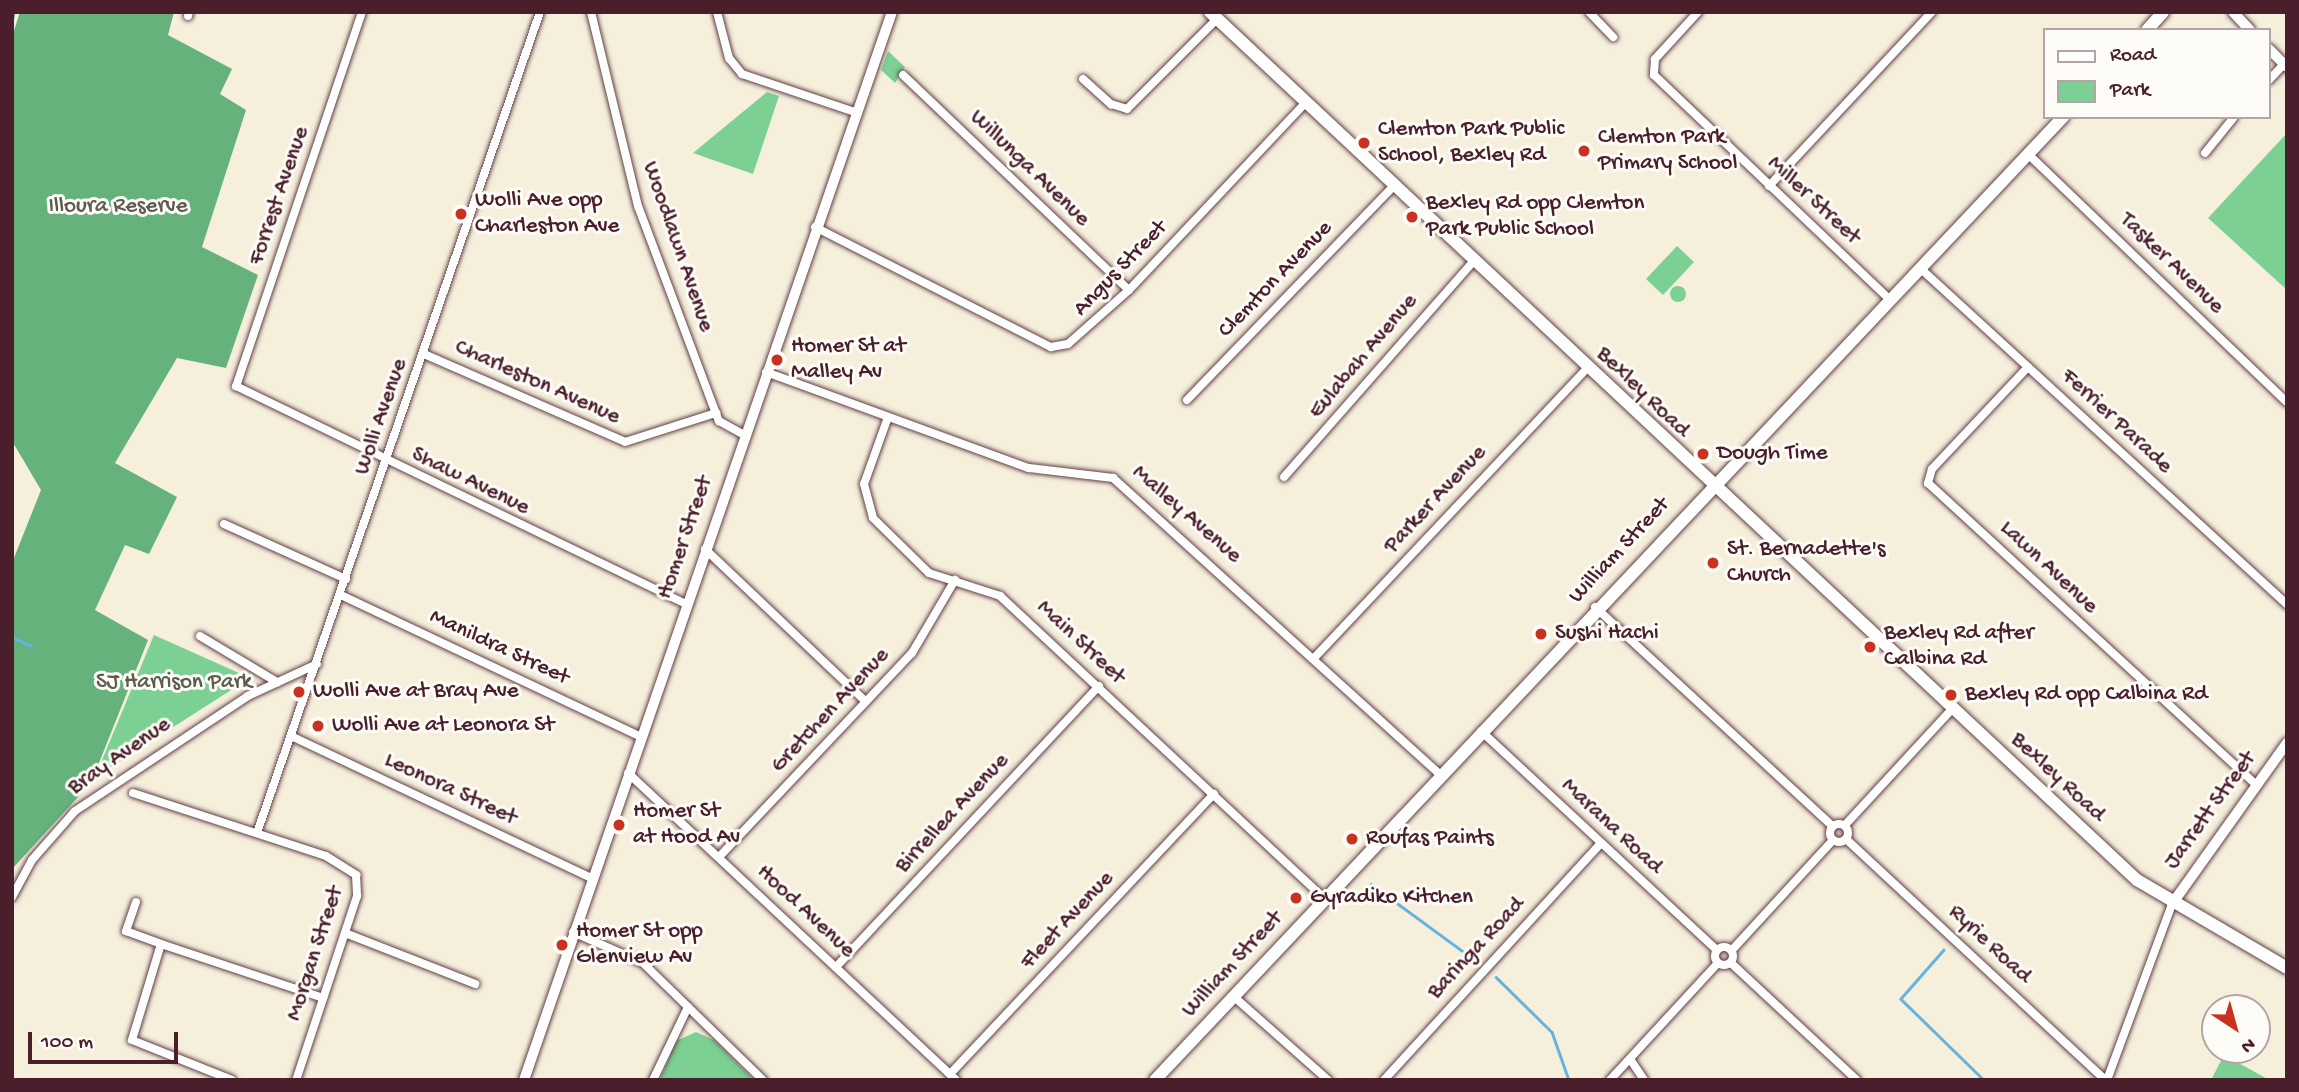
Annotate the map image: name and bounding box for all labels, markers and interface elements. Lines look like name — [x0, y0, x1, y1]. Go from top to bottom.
legend — [2044, 28, 2271, 119]
text: Road — [2110, 44, 2156, 69]
text: Park — [2110, 79, 2150, 104]
street label: Willunga Avenue — [963, 105, 1095, 233]
place label: Clemton Park Public School, Bexley Rd — [1378, 116, 1564, 170]
street label: Forrest Avenue — [243, 123, 317, 269]
place label: Clemton Park Primary School — [1598, 124, 1738, 178]
marker: Clemton Park Public School, Bexley Rd — [1356, 135, 1372, 151]
marker: Clemton Park Primary School — [1576, 143, 1592, 159]
street label: Miller Street — [1760, 151, 1866, 251]
street label: Woodlawn Avenue — [635, 158, 719, 336]
place label: Wolli Ave opp Charleston Ave — [475, 187, 619, 241]
place label: Bexley Rd opp Clemton Park Public School — [1426, 190, 1644, 244]
park label: Illoura Reserve — [48, 193, 188, 221]
marker: Wolli Ave opp Charleston Ave — [453, 206, 469, 222]
street label: Tasker Avenue — [2113, 207, 2229, 321]
marker: Bexley Rd opp Clemton Park Public School — [1404, 209, 1420, 225]
street label: Angus Street — [1068, 215, 1174, 323]
street label: Clemton Avenue — [1213, 216, 1339, 344]
street label: Eulabah Avenue — [1304, 289, 1424, 425]
place label: Homer St at Malley Av — [791, 333, 906, 387]
street label: Charleston Avenue — [450, 334, 624, 432]
street label: Bexley Road — [1589, 342, 1695, 444]
marker: Homer St at Malley Av — [769, 352, 785, 368]
street label: Wolli Avenue — [349, 355, 415, 479]
street label: Ferrier Parade — [2055, 363, 2177, 481]
street label: Parker Avenue — [1379, 440, 1493, 560]
place label: Dough Time — [1717, 440, 1828, 468]
street label: Shaw Avenue — [406, 441, 534, 523]
marker: Dough Time — [1695, 446, 1711, 462]
street label: Malley Avenue — [1125, 460, 1247, 570]
street label: Homer Street — [652, 473, 720, 603]
street label: William Street — [1564, 492, 1676, 610]
street label: Lawn Avenue — [1993, 515, 2103, 621]
place label: St. Bernadette's Church — [1727, 536, 1885, 590]
marker: St. Bernadette's Church — [1705, 555, 1721, 571]
street label: Main Street — [1030, 595, 1130, 691]
street label: Manildra Street — [425, 604, 573, 692]
place label: Sushi Hachi — [1555, 620, 1659, 648]
place label: Bexley Rd after Calbina Rd — [1884, 620, 2034, 674]
marker: Sushi Hachi — [1533, 626, 1549, 642]
marker: Bexley Rd after Calbina Rd — [1862, 639, 1878, 655]
street label: Gretchen Avenue — [766, 643, 896, 779]
park label: SJ Harrison Park — [96, 669, 252, 697]
place label: Wolli Ave at Bray Ave — [313, 678, 519, 706]
place label: Bexley Rd opp Calbina Rd — [1965, 681, 2208, 709]
marker: Wolli Ave at Bray Ave — [291, 684, 307, 700]
marker: Bexley Rd opp Calbina Rd — [1943, 687, 1959, 703]
street label: Bray Avenue — [64, 712, 176, 802]
place label: Wolli Ave at Leonora St — [332, 712, 554, 740]
marker: Wolli Ave at Leonora St — [310, 718, 326, 734]
street label: Bexley Road — [2004, 727, 2110, 829]
street label: Leonora Street — [379, 747, 521, 833]
street label: Jarrett Street — [2159, 747, 2263, 875]
street label: Birrellea Avenue — [890, 748, 1016, 880]
street label: Marana Road — [1554, 773, 1668, 881]
place label: Homer St at Hood Av — [633, 798, 740, 852]
marker: Homer St at Hood Av — [611, 817, 627, 833]
place label: Roufas Paints — [1366, 825, 1494, 853]
marker: Roufas Paints — [1344, 831, 1360, 847]
street label: Hood Avenue — [750, 859, 860, 965]
street label: Fleet Avenue — [1015, 866, 1121, 976]
street label: Morgan Street — [281, 883, 351, 1025]
place label: Gyradiko Kitchen — [1310, 884, 1473, 912]
marker: Gyradiko Kitchen — [1288, 890, 1304, 906]
street label: Baringa Road — [1423, 892, 1531, 1006]
street label: Ryrie Road — [1942, 899, 2036, 991]
street label: William Street — [1177, 906, 1289, 1024]
place label: Homer St opp Glenview Av — [576, 918, 703, 972]
marker: Homer St opp Glenview Av — [554, 937, 570, 953]
north arrow — [2201, 994, 2271, 1064]
scale bar — [32, 1018, 182, 1062]
text: 100 m — [41, 1031, 93, 1056]
text: N — [2236, 1032, 2259, 1058]

